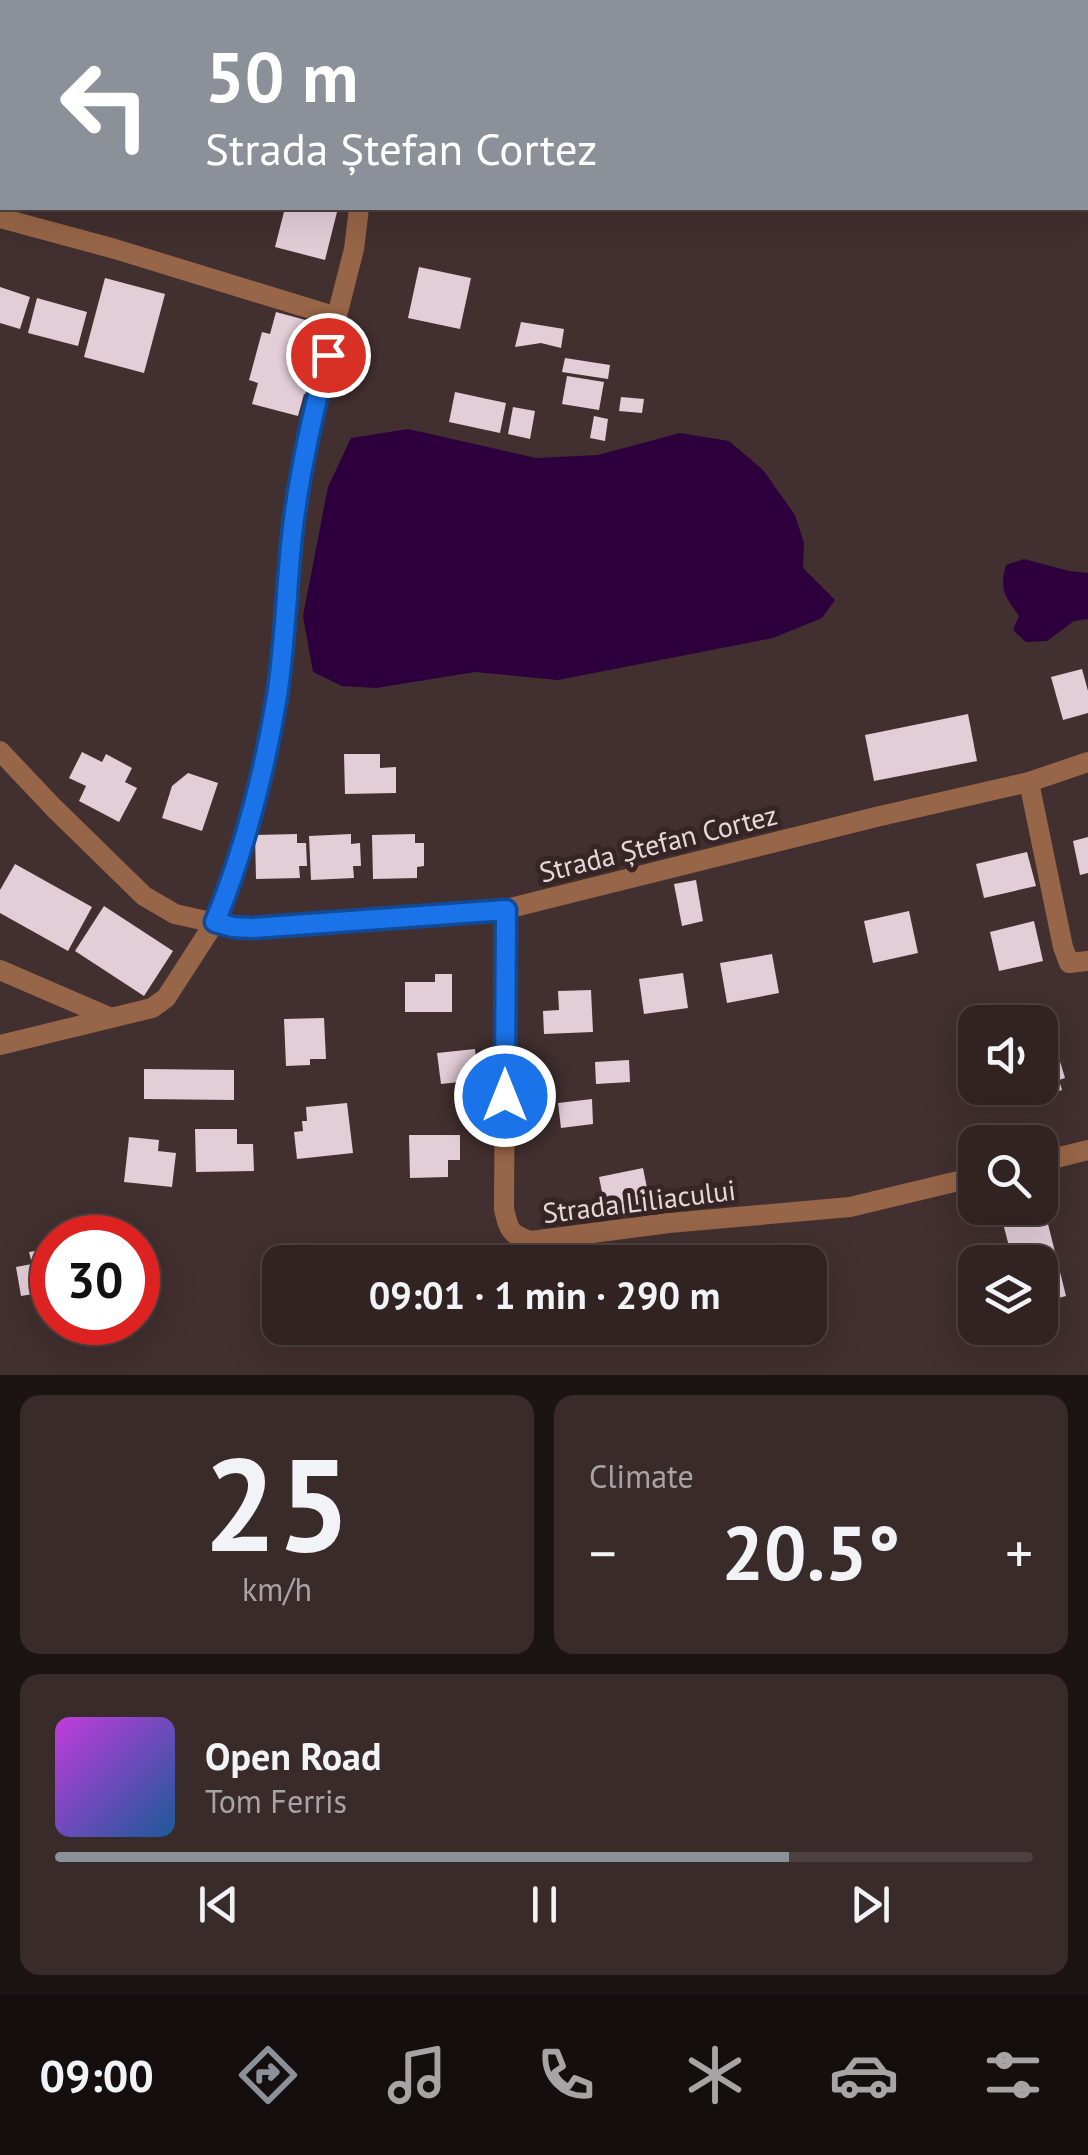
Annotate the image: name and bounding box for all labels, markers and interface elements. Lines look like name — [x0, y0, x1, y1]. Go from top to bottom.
text: 50 m — [205, 31, 358, 121]
icon: left — [40, 40, 170, 170]
text: Strada Ștefan Cortez — [205, 119, 597, 177]
pin — [286, 313, 371, 398]
icon: arrive — [301, 328, 356, 383]
street label: Strada Ștefan Cortez — [535, 796, 781, 890]
map controls — [958, 1005, 1058, 1345]
button: sound — [958, 1005, 1058, 1105]
position arrow — [453, 1044, 557, 1148]
button: search — [958, 1125, 1058, 1225]
street label: Strada Liliacului — [540, 1171, 738, 1231]
speed limit sign: 30 — [30, 1215, 160, 1345]
button: layers — [958, 1245, 1058, 1345]
text: 09:01 · 1 min · 290 m — [369, 1270, 720, 1319]
text: 25 — [203, 1419, 351, 1587]
text: Climate — [589, 1455, 694, 1497]
text: 20.5° — [722, 1504, 900, 1601]
text: − — [589, 1517, 617, 1588]
text: + — [1005, 1517, 1033, 1588]
text: km/h — [242, 1568, 312, 1610]
text: Open Road — [205, 1731, 381, 1780]
text: Tom Ferris — [205, 1780, 347, 1822]
icon: previous — [191, 1877, 246, 1932]
icon: pause — [517, 1877, 572, 1932]
icon: next — [843, 1877, 898, 1932]
icon: directions — [233, 2040, 303, 2110]
icon: music — [382, 2040, 452, 2110]
icon: phone — [531, 2040, 601, 2110]
icon: climate — [680, 2040, 750, 2110]
icon: car — [829, 2040, 899, 2110]
icon: filters — [978, 2040, 1048, 2110]
text: 09:00 — [40, 2046, 154, 2104]

